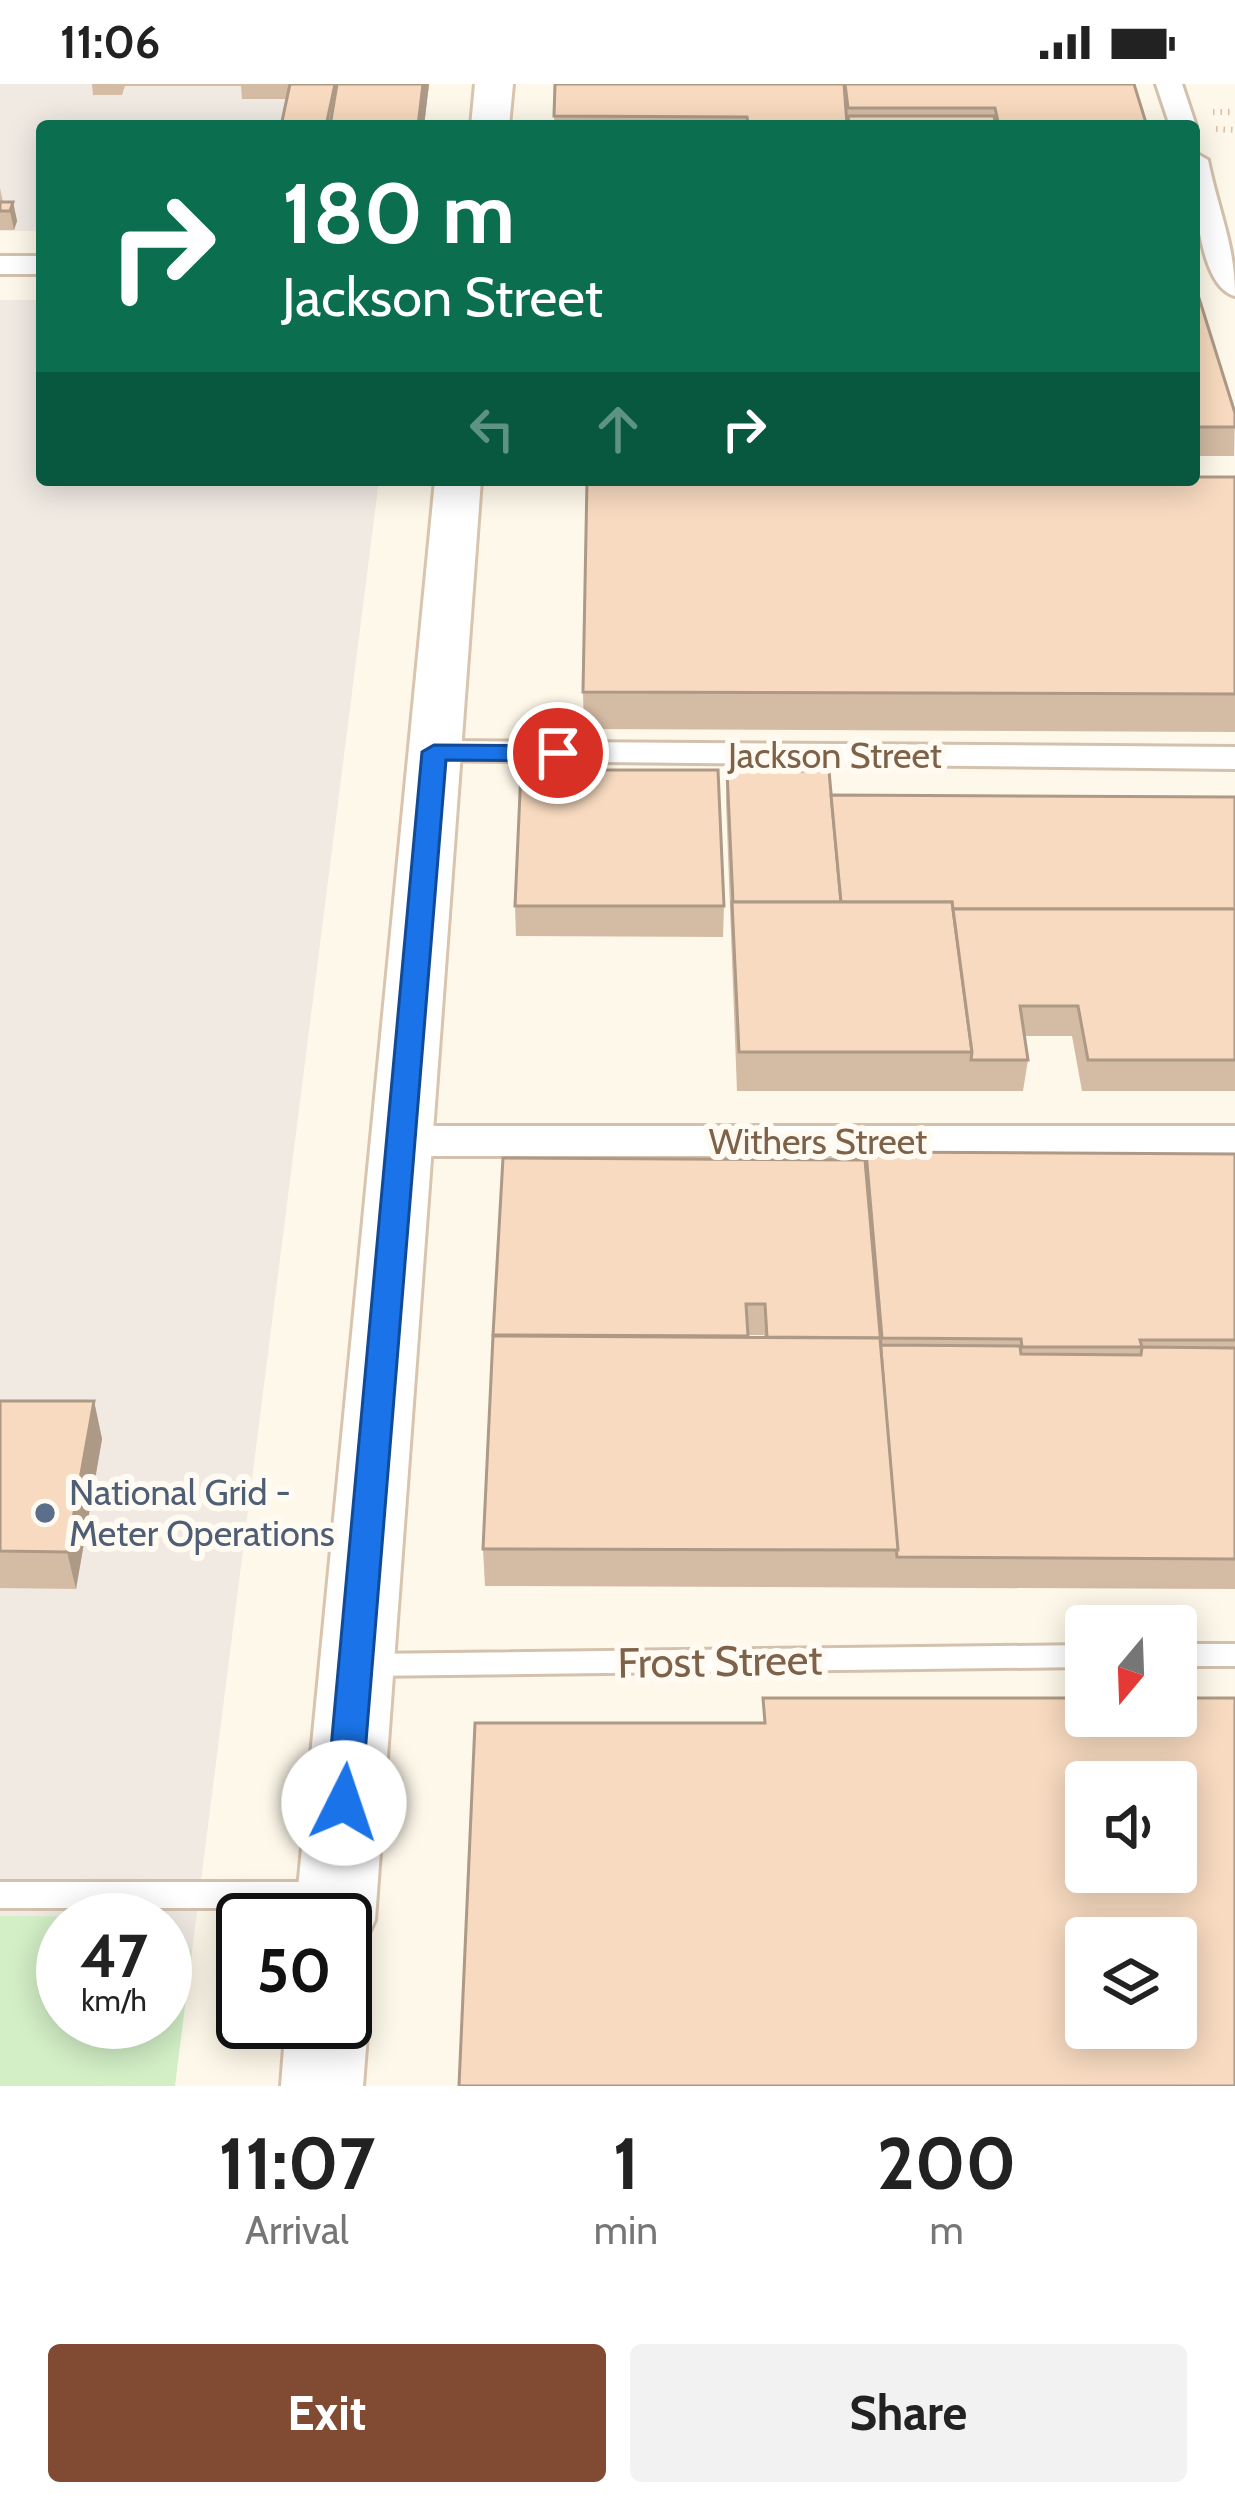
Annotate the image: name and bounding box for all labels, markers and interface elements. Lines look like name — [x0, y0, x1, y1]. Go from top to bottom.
text: 11:06 — [60, 15, 160, 69]
text: 180 m — [282, 162, 515, 264]
icon: right — [84, 168, 240, 324]
text: Jackson Street — [282, 264, 603, 330]
icon: left — [459, 396, 525, 462]
icon: ahead — [585, 396, 651, 462]
icon: right — [711, 396, 777, 462]
pin — [507, 702, 609, 804]
icon: arrive — [525, 720, 591, 786]
street label: Jackson Street — [727, 733, 942, 777]
street label: Withers Street — [709, 1119, 927, 1163]
place label: National Grid - Meter Operations — [69, 1470, 335, 1555]
marker: National Grid - Meter Operations — [32, 1500, 58, 1526]
north arrow — [1065, 1605, 1197, 1737]
map controls — [1065, 1605, 1197, 2049]
street label: Frost Street — [617, 1633, 823, 1689]
position arrow — [281, 1740, 407, 1866]
button: sound — [1065, 1761, 1197, 1893]
speed limit sign: 50 — [216, 1893, 372, 2049]
button: layers — [1065, 1917, 1197, 2049]
text: 47 — [80, 1919, 148, 1992]
text: km/h — [81, 1982, 147, 2019]
text: 11:07 — [219, 2120, 375, 2207]
text: 1 — [613, 2120, 639, 2207]
text: 200 — [877, 2120, 1016, 2207]
text: Arrival — [245, 2206, 349, 2254]
text: min — [594, 2206, 658, 2254]
text: m — [929, 2206, 964, 2254]
button: Exit — [48, 2344, 606, 2482]
button: Share — [630, 2344, 1187, 2482]

